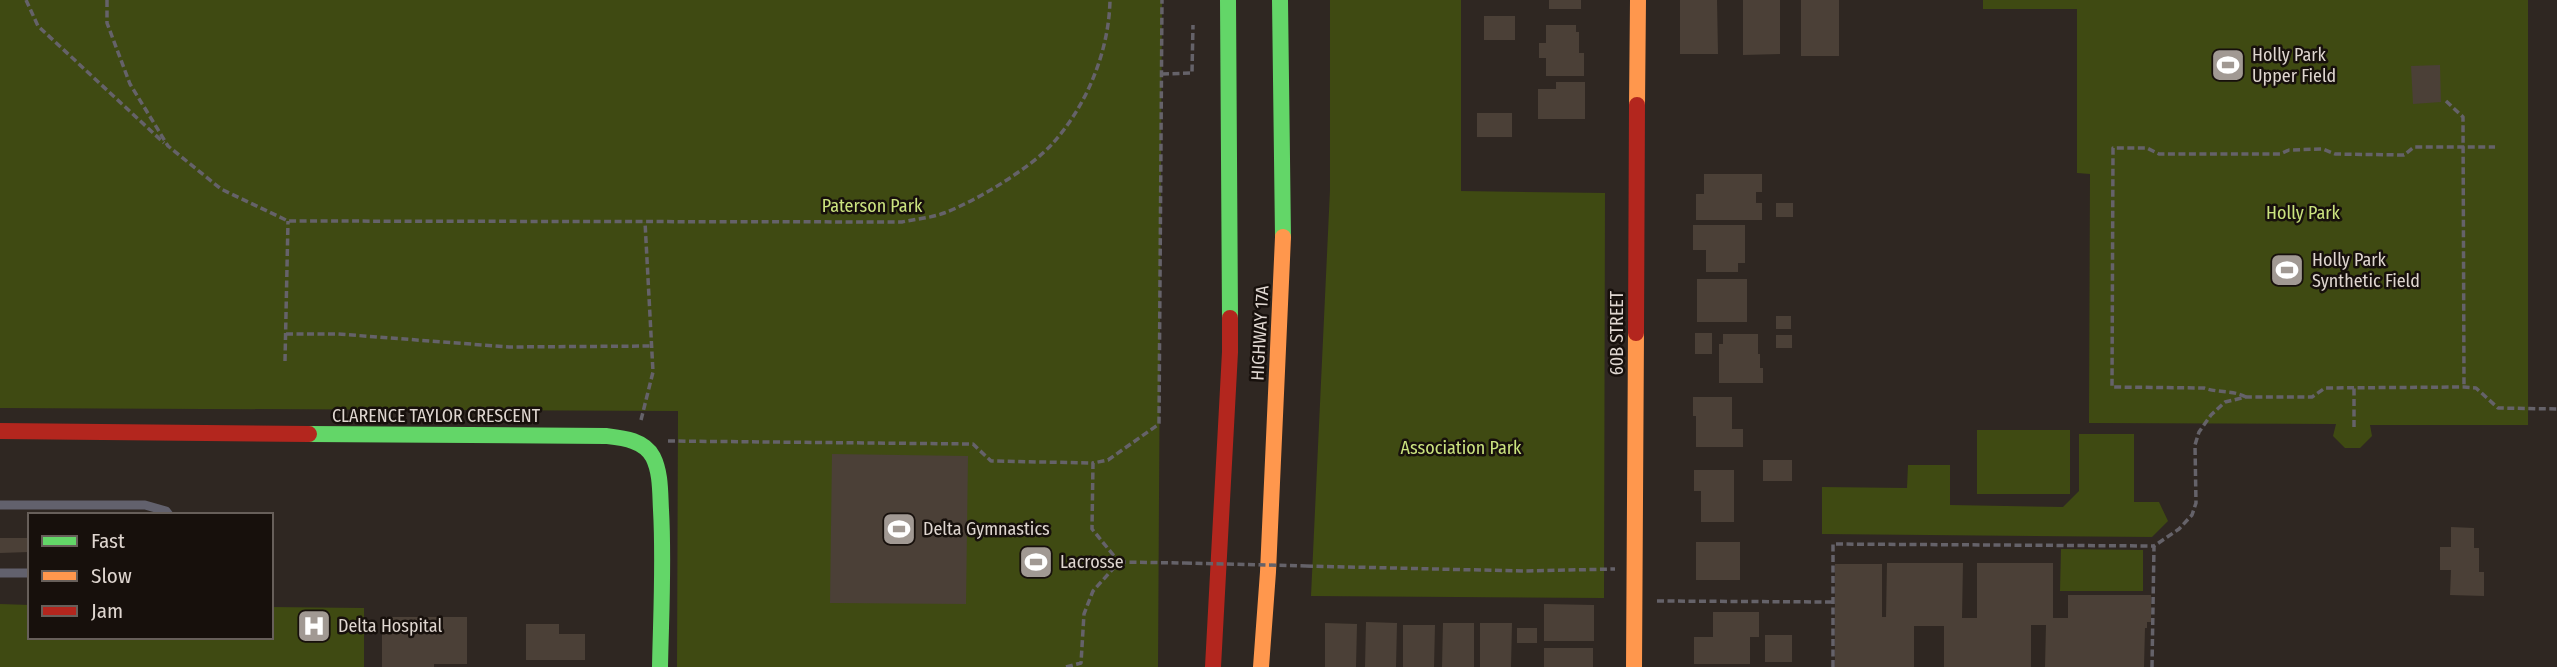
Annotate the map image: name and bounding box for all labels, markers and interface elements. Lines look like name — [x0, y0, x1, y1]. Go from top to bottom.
place label: Holly Park Upper Field — [2252, 44, 2336, 87]
sports icon: Holly Park Upper Field — [2209, 46, 2247, 84]
park label: Paterson Park — [822, 195, 923, 217]
park label: Holly Park — [2266, 202, 2341, 224]
place label: Holly Park Synthetic Field — [2312, 249, 2420, 292]
sports icon: Holly Park Synthetic Field — [2268, 251, 2306, 289]
street label: HIGHWAY 17A — [1247, 284, 1274, 381]
street label: 60B STREET — [1606, 290, 1628, 375]
street label: CLARENCE TAYLOR CRESCENT — [332, 405, 541, 427]
park label: Association Park — [1401, 437, 1522, 459]
sports icon: Delta Gymnastics — [880, 510, 918, 548]
legend — [28, 513, 273, 639]
place label: Delta Gymnastics — [923, 518, 1050, 540]
text: Fast — [91, 528, 125, 554]
sports icon: Lacrosse — [1017, 543, 1055, 581]
place label: Lacrosse — [1060, 551, 1124, 573]
text: Slow — [91, 563, 132, 589]
text: Jam — [91, 598, 123, 624]
hospital icon: Delta Hospital — [295, 607, 333, 645]
place label: Delta Hospital — [338, 615, 442, 637]

